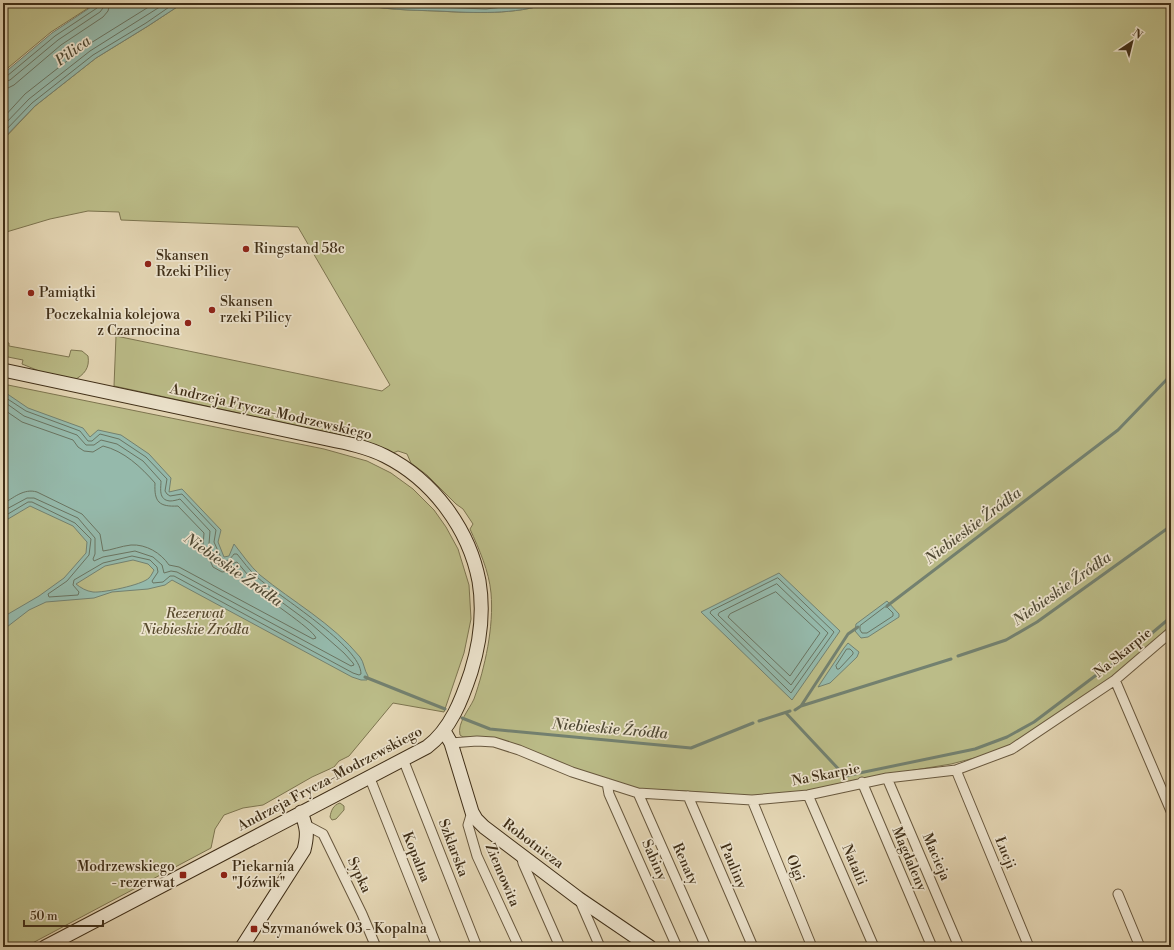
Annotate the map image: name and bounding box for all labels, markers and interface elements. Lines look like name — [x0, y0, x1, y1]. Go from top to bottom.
north arrow — [1112, 22, 1152, 62]
text: N — [1130, 26, 1145, 43]
water label: Pilica — [51, 31, 95, 71]
place label: Ringstand 58c — [254, 240, 345, 258]
marker: Ringstand 58c — [241, 244, 251, 254]
place label: Skansen Rzeki Pilicy — [156, 247, 231, 281]
marker: Skansen Rzeki Pilicy — [143, 259, 153, 269]
place label: Pamiątki — [39, 284, 96, 302]
marker: Pamiątki — [26, 288, 36, 298]
place label: Skansen rzeki Pilicy — [220, 293, 292, 327]
marker: Skansen rzeki Pilicy — [207, 305, 217, 315]
place label: Poczekalnia kolejowa z Czarnocina — [45, 306, 181, 340]
marker: Poczekalnia kolejowa z Czarnocina — [183, 318, 193, 328]
street label: Andrzeja Frycza-Modrzewskiego — [167, 380, 374, 444]
water label: Niebieskie Żródła — [920, 482, 1026, 569]
water label: Niebieskie Źródła — [179, 528, 287, 611]
water label: Niebieskie Źródła — [1008, 547, 1116, 631]
park label: Rezerwat Niebieskie Źródła — [140, 605, 249, 639]
street label: Na Skarpie — [1090, 624, 1156, 682]
water label: Niebieskie Źródła — [550, 713, 669, 744]
street label: Andrzeja Frycza-Modrzewskiego — [234, 722, 426, 836]
street label: Na Skarpie — [790, 760, 862, 790]
street label: Robotnicza — [499, 815, 568, 873]
street label: Szklarska — [434, 817, 473, 880]
street label: Magdaleny — [887, 824, 931, 894]
street label: Kopalna — [398, 829, 435, 886]
street label: Macieja — [918, 830, 954, 884]
street label: Łucji — [990, 834, 1020, 872]
street label: Sabiny — [637, 837, 671, 883]
street label: Renaty — [668, 840, 702, 888]
street label: Ziemowita — [481, 841, 524, 910]
street label: Pauliny — [715, 841, 751, 892]
street label: Natalii — [837, 842, 871, 889]
street label: Olgi — [782, 852, 809, 884]
street label: Sypka — [343, 854, 375, 897]
place label: Modrzewskiego - rezerwat — [77, 858, 175, 892]
place label: Piekarnia "Jóźwik" — [232, 858, 295, 892]
marker: Modrzewskiego - rezerwat — [178, 870, 188, 880]
marker: Piekarnia "Jóźwik" — [219, 870, 229, 880]
scale bar — [24, 902, 103, 928]
text: 50 m — [30, 909, 58, 924]
place label: Szymanówek 03 - Kopalna — [262, 920, 428, 938]
marker: Szymanówek 03 - Kopalna — [249, 924, 259, 934]

